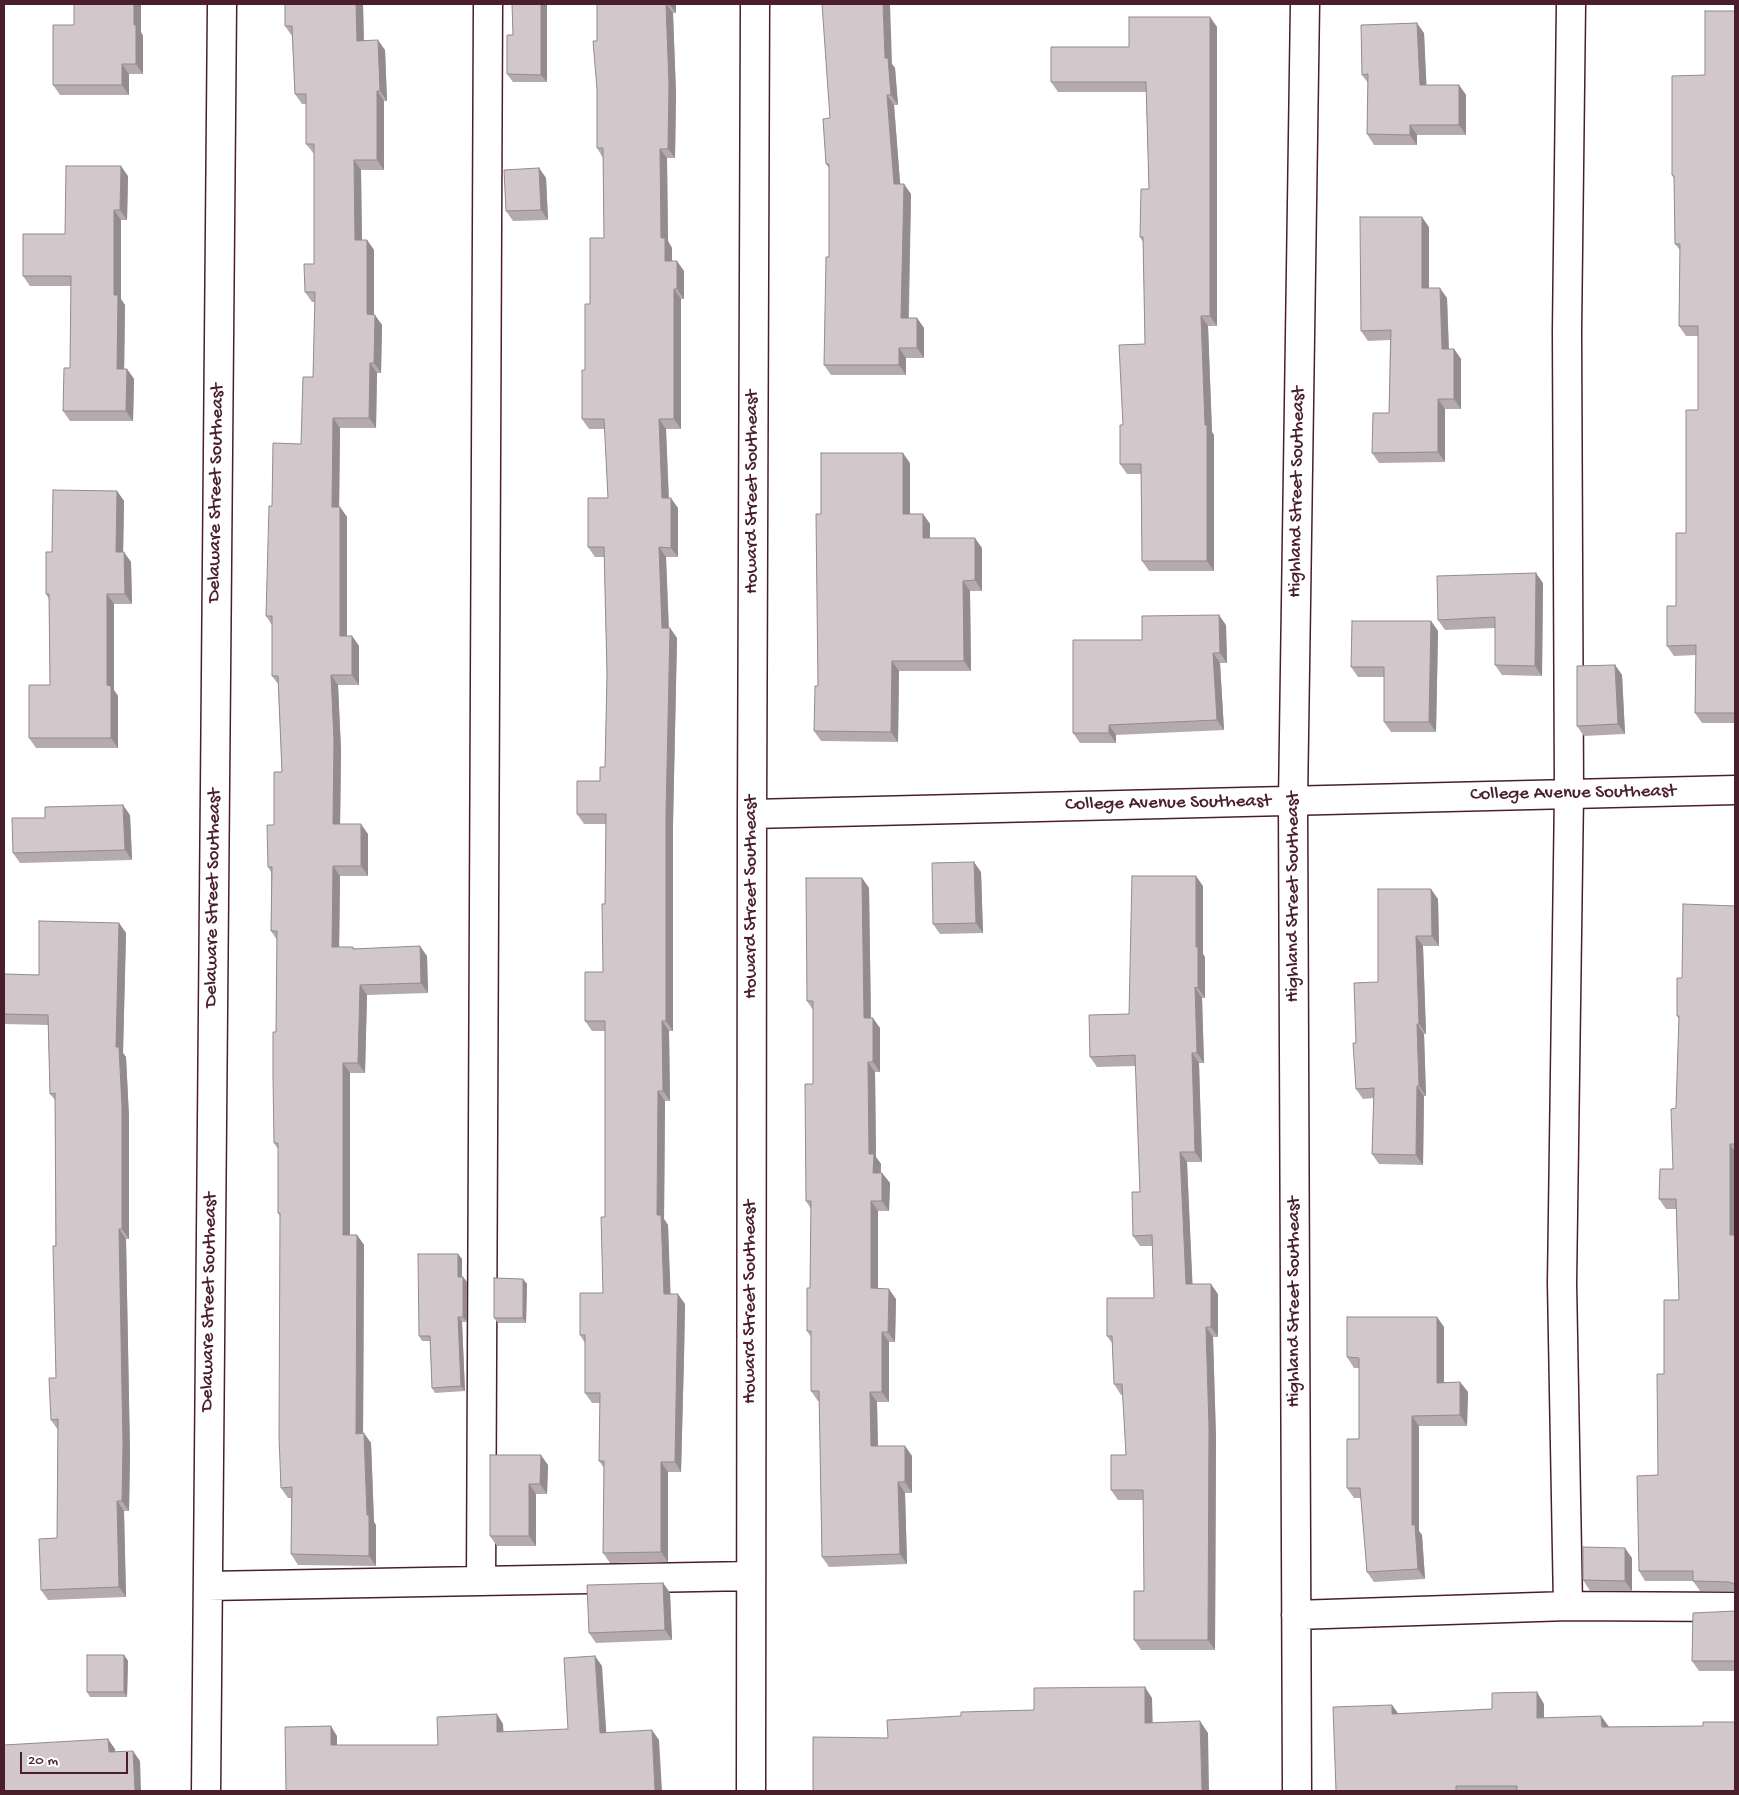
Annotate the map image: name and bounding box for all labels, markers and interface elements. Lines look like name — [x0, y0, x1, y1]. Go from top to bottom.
street label: Delaware Street Southeast — [204, 383, 230, 603]
street label: Highland Street Southeast — [1285, 386, 1311, 598]
street label: Howard Street Southeast — [742, 390, 764, 594]
street label: College Avenue Southeast — [1470, 781, 1676, 807]
street label: Delaware Street Southeast — [201, 788, 227, 1008]
street label: College Avenue Southeast — [1065, 791, 1271, 817]
street label: Highland Street Southeast — [1283, 791, 1305, 1003]
street label: Howard Street Southeast — [741, 795, 763, 999]
street label: Delaware Street Southeast — [197, 1192, 223, 1412]
street label: Highland Street Southeast — [1284, 1196, 1306, 1408]
street label: Howard Street Southeast — [740, 1200, 762, 1404]
scale bar — [22, 1742, 130, 1774]
text: 20 m — [28, 1752, 58, 1770]

